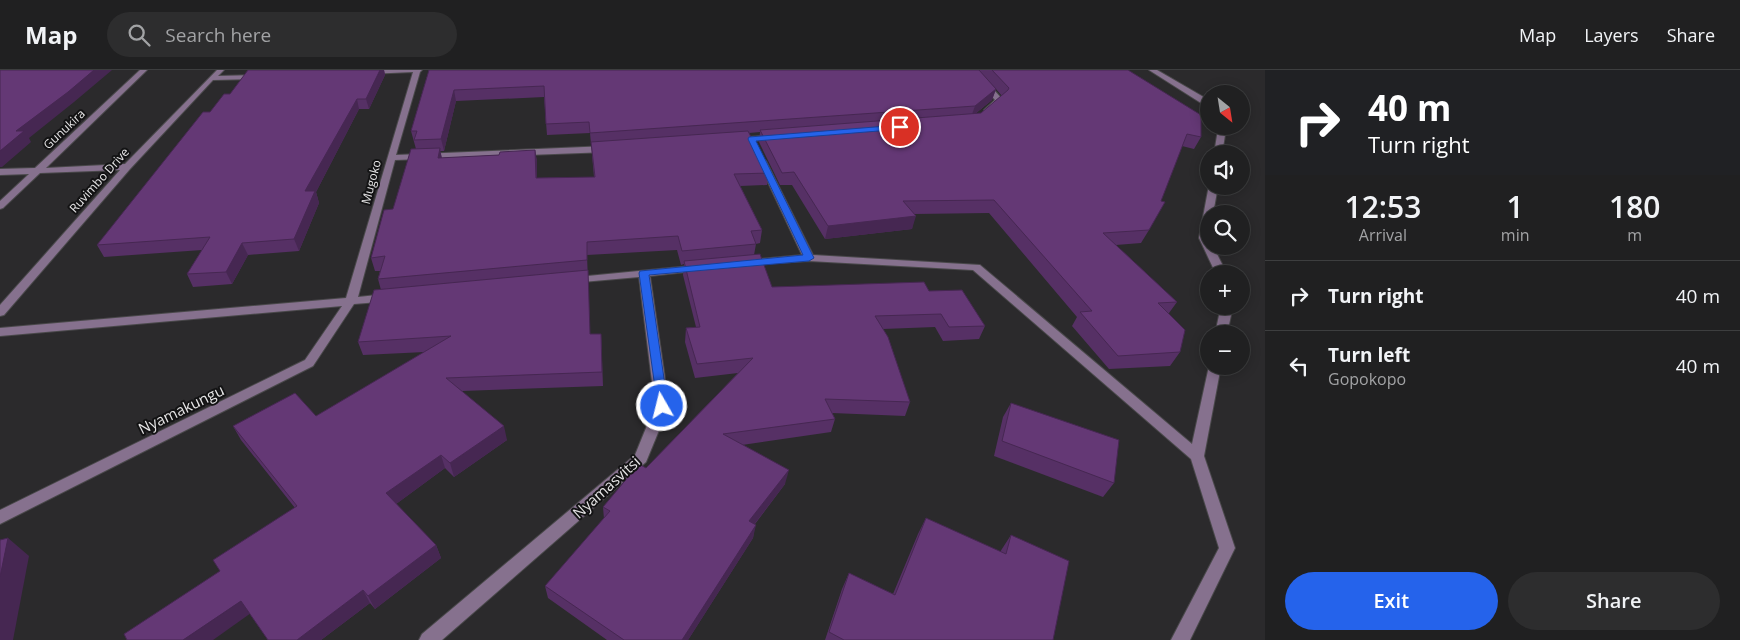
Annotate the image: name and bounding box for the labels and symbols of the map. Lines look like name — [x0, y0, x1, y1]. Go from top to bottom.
north arrow — [1200, 85, 1250, 135]
street label: Gunukira — [39, 105, 89, 153]
pin — [879, 106, 921, 148]
street label: Ruvimbo Drive — [65, 144, 133, 216]
street label: Mugoko — [357, 158, 385, 206]
position arrow — [635, 379, 687, 431]
street label: Nyamakungu — [135, 380, 227, 438]
street label: Nyamasvitsi — [568, 451, 644, 523]

